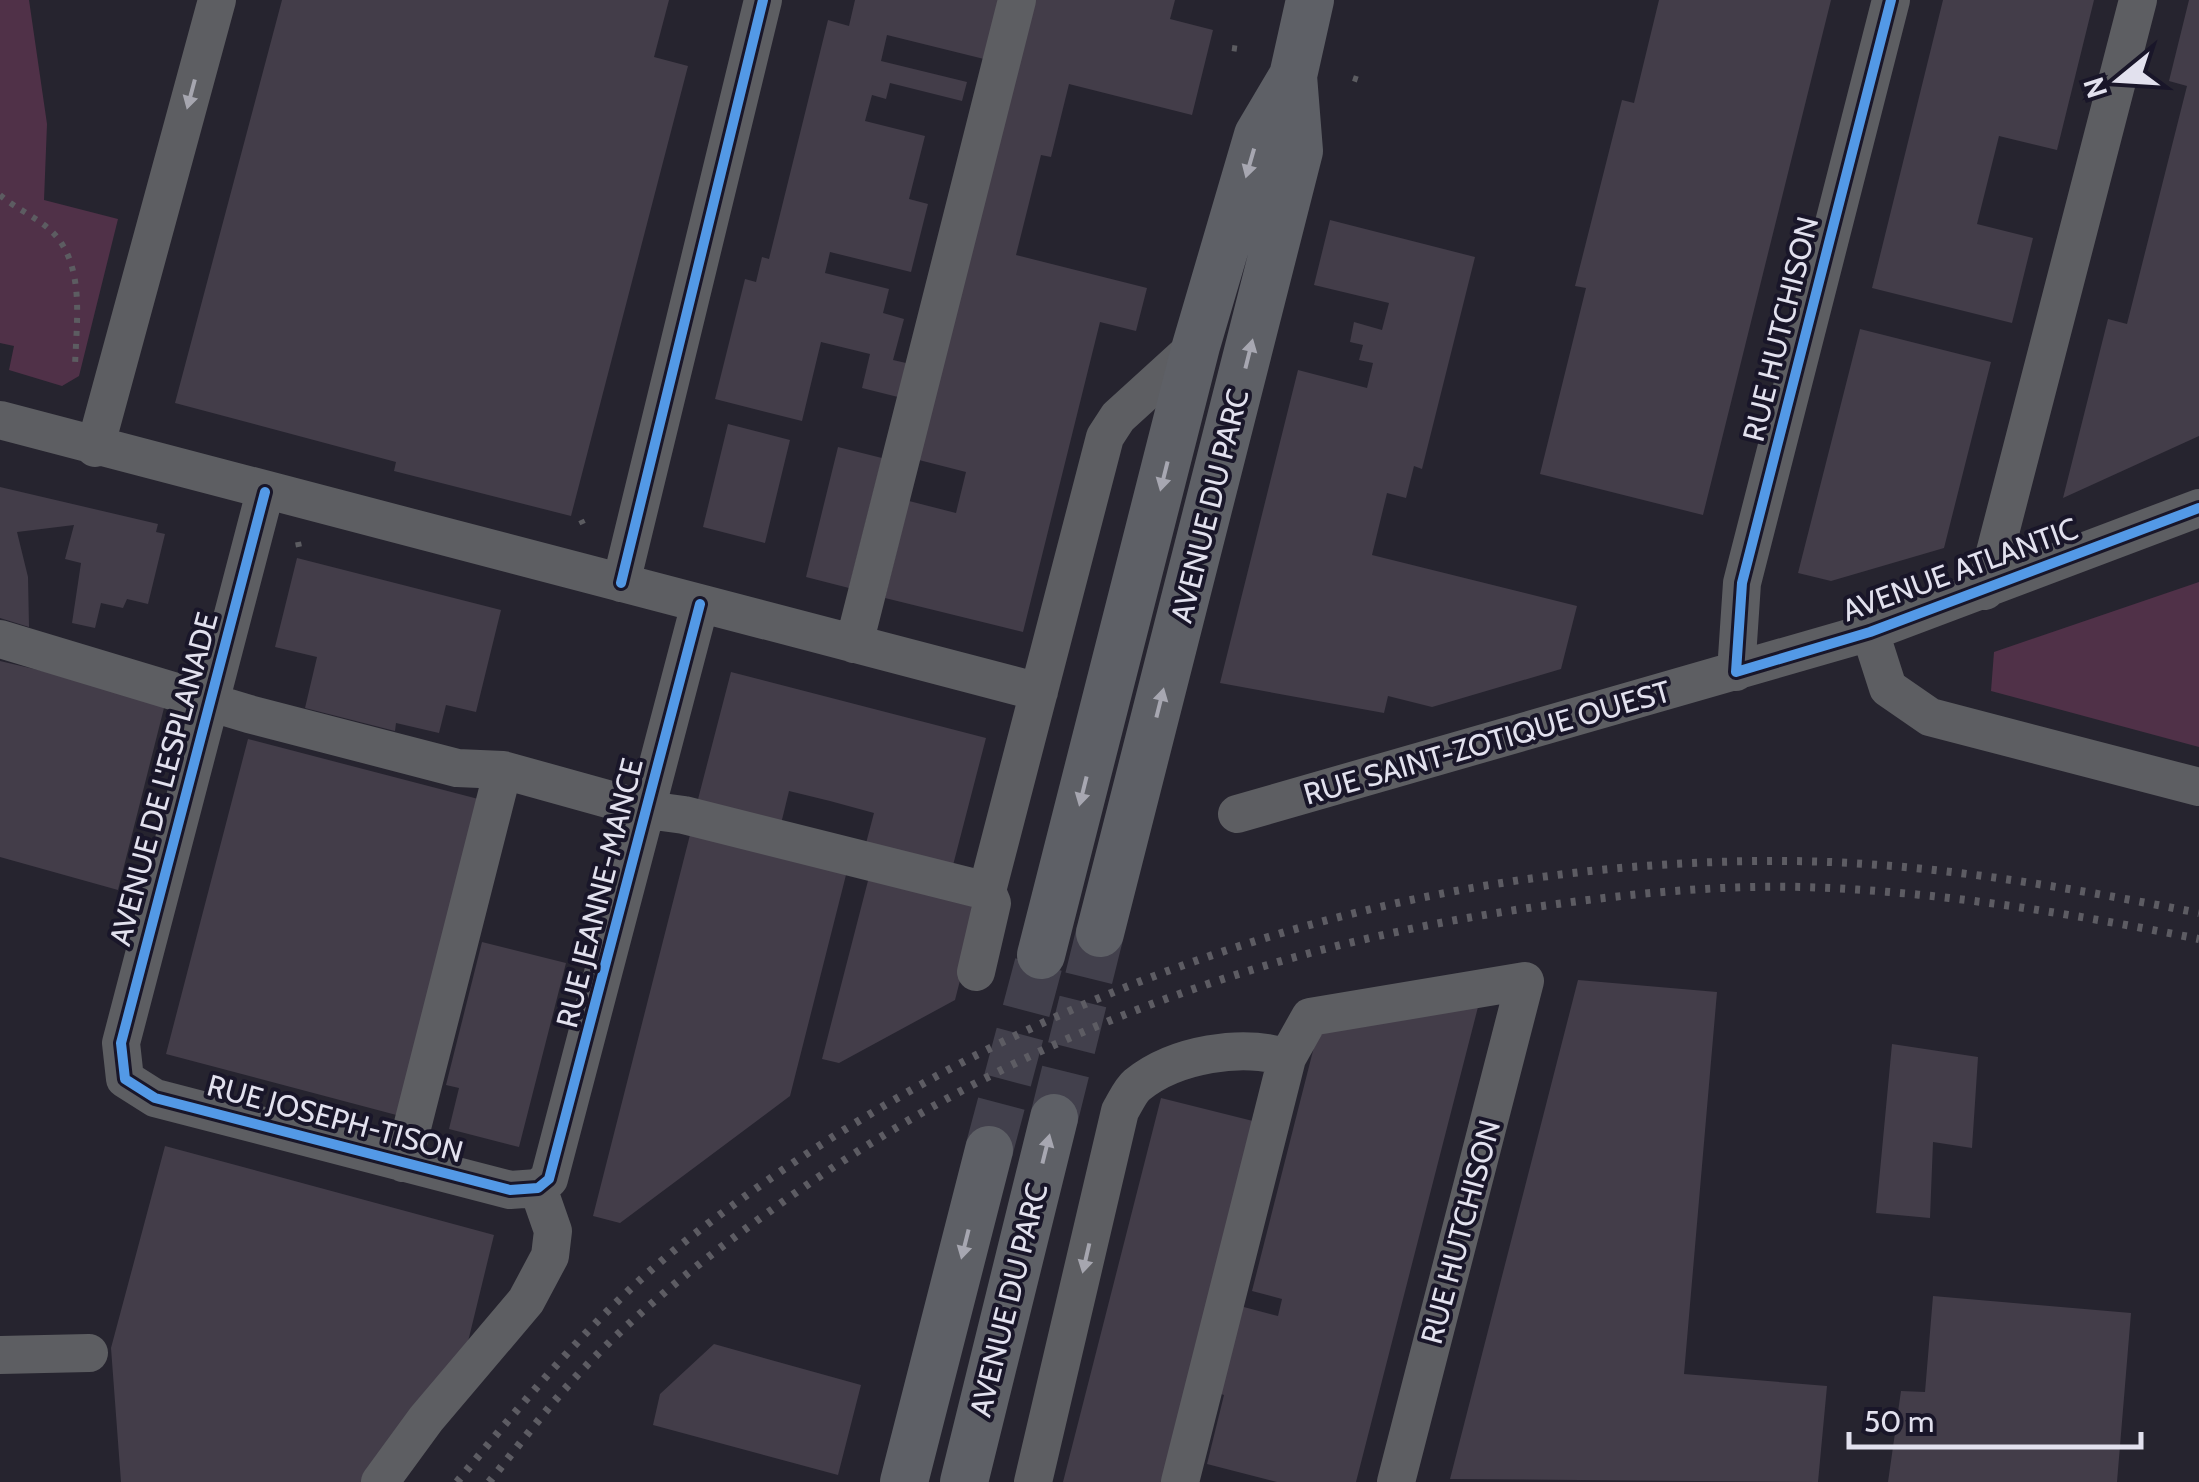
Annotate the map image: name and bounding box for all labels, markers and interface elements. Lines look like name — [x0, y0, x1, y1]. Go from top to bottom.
north arrow — [2069, 30, 2169, 130]
text: N — [2076, 73, 2114, 102]
one-way arrow — [183, 79, 199, 110]
one-way arrow — [1242, 148, 1257, 179]
street label: RUE HUTCHISON — [1735, 213, 1826, 445]
one-way arrow — [1242, 338, 1257, 369]
street label: AVENUE DU PARC — [1163, 385, 1256, 627]
one-way arrow — [1156, 461, 1172, 492]
street label: AVENUE ATLANTIC — [1837, 510, 2083, 629]
street label: AVENUE DE L'ESPLANADE — [101, 608, 226, 950]
street label: RUE SAINT-ZOTIQUE OUEST — [1299, 672, 1675, 813]
one-way arrow — [1152, 687, 1168, 718]
street label: RUE JEANNE-MANCE — [548, 754, 651, 1031]
one-way arrow — [1075, 776, 1091, 807]
street label: RUE JOSEPH-TISON — [203, 1067, 467, 1170]
street label: RUE HUTCHISON — [1413, 1116, 1508, 1348]
one-way arrow — [1039, 1133, 1054, 1164]
street label: AVENUE DU PARC — [962, 1179, 1055, 1421]
one-way arrow — [957, 1229, 972, 1260]
one-way arrow — [1078, 1243, 1093, 1274]
scale bar — [1849, 1387, 2142, 1449]
text: 50 m — [1864, 1403, 1934, 1440]

